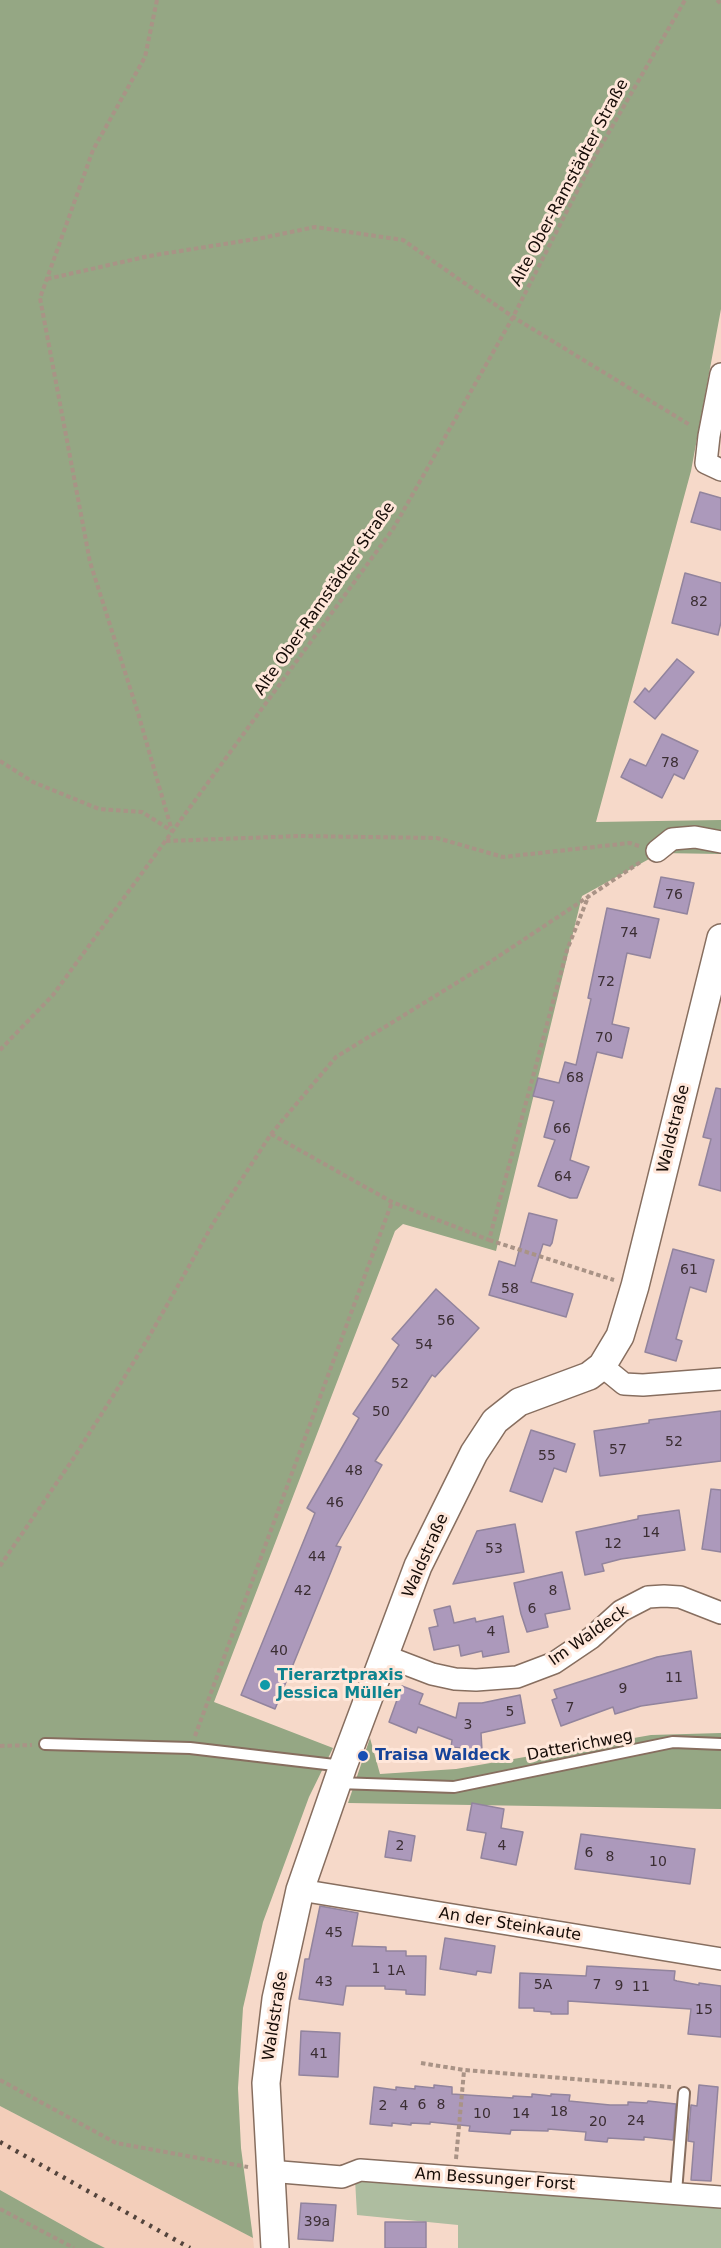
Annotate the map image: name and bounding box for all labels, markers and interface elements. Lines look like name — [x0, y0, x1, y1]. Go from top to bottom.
street label: Alte Ober-Ramstädter Straße — [507, 76, 633, 290]
street label: Alte Ober-Ramstädter Straße — [251, 499, 399, 699]
house number: 82 — [690, 594, 708, 610]
house number: 78 — [661, 755, 679, 771]
house number: 76 — [665, 887, 683, 903]
house number: 74 — [620, 925, 638, 941]
house number: 72 — [597, 974, 615, 990]
house number: 70 — [595, 1030, 613, 1046]
house number: 68 — [566, 1070, 584, 1086]
street label: Waldstraße — [654, 1083, 694, 1175]
house number: 66 — [553, 1121, 571, 1137]
house number: 64 — [554, 1169, 572, 1185]
house number: 61 — [680, 1262, 698, 1278]
house number: 58 — [501, 1281, 519, 1297]
house number: 56 — [437, 1313, 455, 1329]
house number: 54 — [415, 1337, 433, 1353]
house number: 52 — [391, 1376, 409, 1392]
house number: 50 — [372, 1404, 390, 1420]
house number: 52 — [665, 1434, 683, 1450]
house number: 57 — [609, 1442, 627, 1458]
house number: 55 — [538, 1448, 556, 1464]
house number: 48 — [345, 1463, 363, 1479]
house number: 46 — [326, 1495, 344, 1511]
street label: Waldstraße — [399, 1511, 453, 1601]
house number: 14 — [642, 1525, 660, 1541]
house number: 12 — [604, 1536, 622, 1552]
house number: 53 — [485, 1541, 503, 1557]
house number: 44 — [308, 1549, 326, 1565]
house number: 42 — [294, 1583, 312, 1599]
house number: 8 — [549, 1583, 557, 1599]
house number: 6 — [528, 1601, 536, 1617]
street label: Im Waldeck — [546, 1602, 632, 1670]
house number: 4 — [487, 1624, 495, 1640]
house number: 40 — [270, 1643, 288, 1659]
place label: Tierarztpraxis Jessica Müller — [277, 1666, 403, 1704]
house number: 11 — [665, 1670, 683, 1686]
marker: Tierarztpraxis Jessica Müller — [258, 1678, 272, 1692]
house number: 9 — [619, 1681, 627, 1697]
house number: 7 — [566, 1700, 574, 1716]
house number: 5 — [506, 1704, 514, 1720]
house number: 3 — [464, 1717, 472, 1733]
street label: Datterichweg — [525, 1726, 635, 1766]
place label: Traisa Waldeck — [375, 1746, 510, 1766]
marker: Traisa Waldeck — [356, 1749, 370, 1763]
house number: 2 — [396, 1838, 404, 1854]
house number: 4 — [498, 1838, 506, 1854]
house number: 6 — [585, 1845, 593, 1861]
house number: 8 — [606, 1849, 614, 1865]
house number: 10 — [649, 1854, 667, 1870]
street label: An der Steinkaute — [438, 1904, 582, 1946]
house number: 45 — [325, 1925, 343, 1941]
house number: 1 — [372, 1961, 380, 1977]
house number: 1A — [387, 1963, 405, 1979]
street label: Waldstraße — [259, 1970, 293, 2062]
house number: 43 — [315, 1974, 333, 1990]
house number: 5A — [534, 1977, 552, 1993]
house number: 7 — [593, 1977, 601, 1993]
house number: 9 — [615, 1978, 623, 1994]
house number: 11 — [632, 1979, 650, 1995]
house number: 15 — [695, 2002, 713, 2018]
house number: 41 — [310, 2046, 328, 2062]
house number: 6 — [418, 2097, 426, 2113]
house number: 8 — [437, 2097, 445, 2113]
house number: 2 — [379, 2098, 387, 2114]
house number: 4 — [400, 2098, 408, 2114]
house number: 18 — [550, 2104, 568, 2120]
house number: 10 — [473, 2106, 491, 2122]
house number: 14 — [512, 2106, 530, 2122]
house number: 24 — [627, 2113, 645, 2129]
house number: 20 — [589, 2114, 607, 2130]
street label: Am Bessunger Forst — [414, 2165, 576, 2195]
house number: 39a — [304, 2214, 330, 2230]

